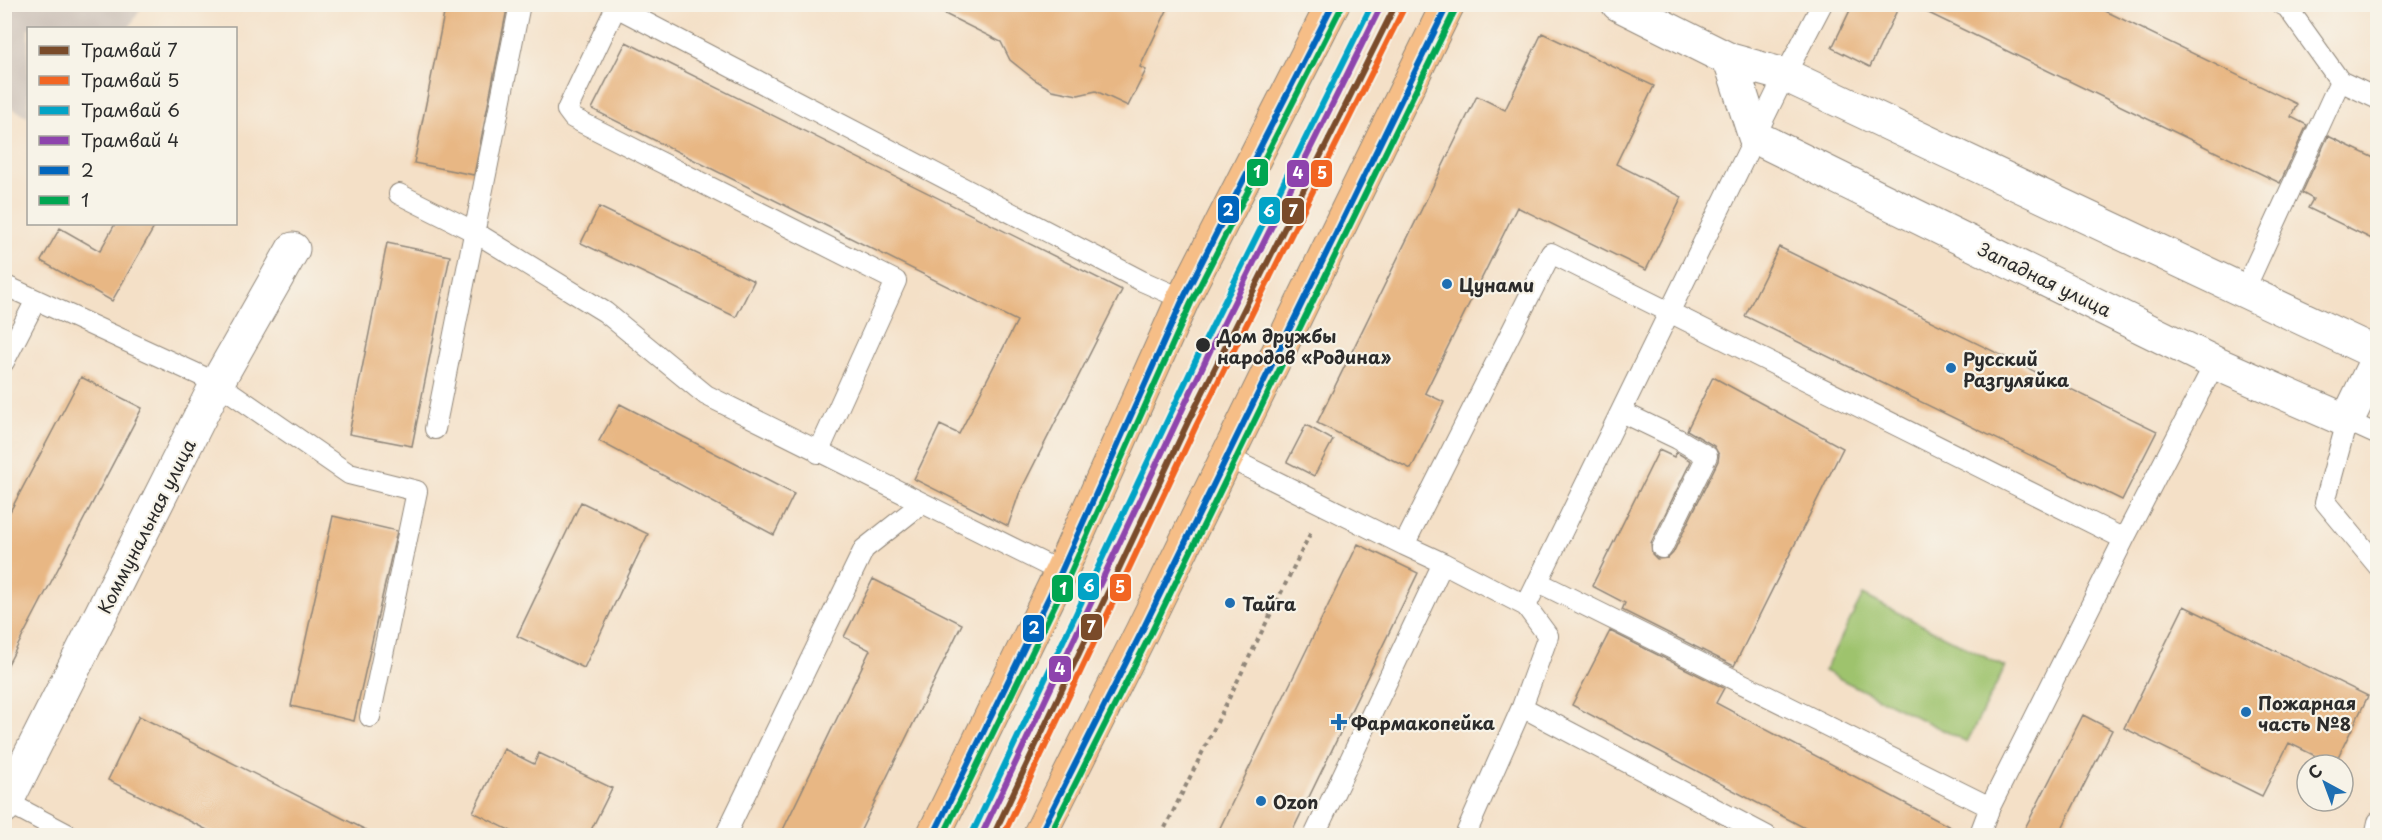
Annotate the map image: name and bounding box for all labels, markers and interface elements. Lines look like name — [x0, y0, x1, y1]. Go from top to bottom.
legend — [27, 27, 237, 225]
text: Трамвай 7 — [81, 36, 177, 63]
text: Трамвай 5 — [81, 66, 179, 93]
text: Трамвай 6 — [81, 96, 180, 123]
text: Трамвай 4 — [81, 126, 179, 153]
text: 2 — [81, 156, 94, 183]
line badge: 1 — [1246, 158, 1269, 187]
text: 1 — [1253, 159, 1261, 183]
line badge: 4 — [1286, 159, 1310, 188]
line badge: 5 — [1310, 159, 1333, 188]
text: 4 — [1293, 160, 1304, 184]
text: 5 — [1317, 160, 1327, 184]
text: 1 — [81, 186, 89, 213]
line badge: 2 — [1217, 195, 1240, 224]
line badge: 6 — [1258, 196, 1281, 225]
text: 2 — [1222, 197, 1234, 221]
line badge: 7 — [1281, 197, 1305, 225]
text: 6 — [1263, 198, 1275, 222]
text: 7 — [1288, 198, 1298, 222]
street label: Западная улица — [1974, 235, 2117, 323]
place label: Цунами — [1459, 271, 1534, 298]
marker: Цунами — [1440, 277, 1454, 291]
place label: Дом дружбы народов «Родина» — [1216, 322, 1391, 370]
marker: Дом дружбы народов «Родина» — [1194, 336, 1212, 354]
place label: Русский Разгуляйка — [1963, 345, 2069, 393]
marker: Русский Разгуляйка — [1944, 361, 1958, 375]
street label: Коммунальная улица — [90, 433, 202, 618]
line badge: 6 — [1077, 572, 1100, 601]
text: 6 — [1083, 573, 1095, 597]
line badge: 5 — [1109, 573, 1132, 602]
line badge: 1 — [1051, 574, 1074, 603]
text: 5 — [1115, 574, 1125, 598]
text: 1 — [1059, 576, 1067, 600]
place label: Тайга — [1242, 590, 1296, 617]
marker: Тайга — [1223, 596, 1237, 610]
line badge: 7 — [1080, 613, 1103, 641]
line badge: 2 — [1022, 614, 1045, 643]
text: 7 — [1086, 614, 1096, 638]
text: 2 — [1028, 615, 1040, 639]
line badge: 4 — [1048, 655, 1072, 683]
text: 4 — [1055, 656, 1066, 680]
place label: Пожарная часть №8 — [2258, 689, 2356, 737]
marker: Пожарная часть №8 — [2239, 705, 2253, 719]
place label: Фармакопейка — [1351, 709, 1495, 736]
marker: Фармакопейка — [1332, 715, 1346, 729]
north arrow — [2295, 753, 2355, 813]
text: С — [2302, 758, 2327, 784]
place label: Ozon — [1273, 788, 1318, 815]
marker: Ozon — [1254, 794, 1268, 808]

